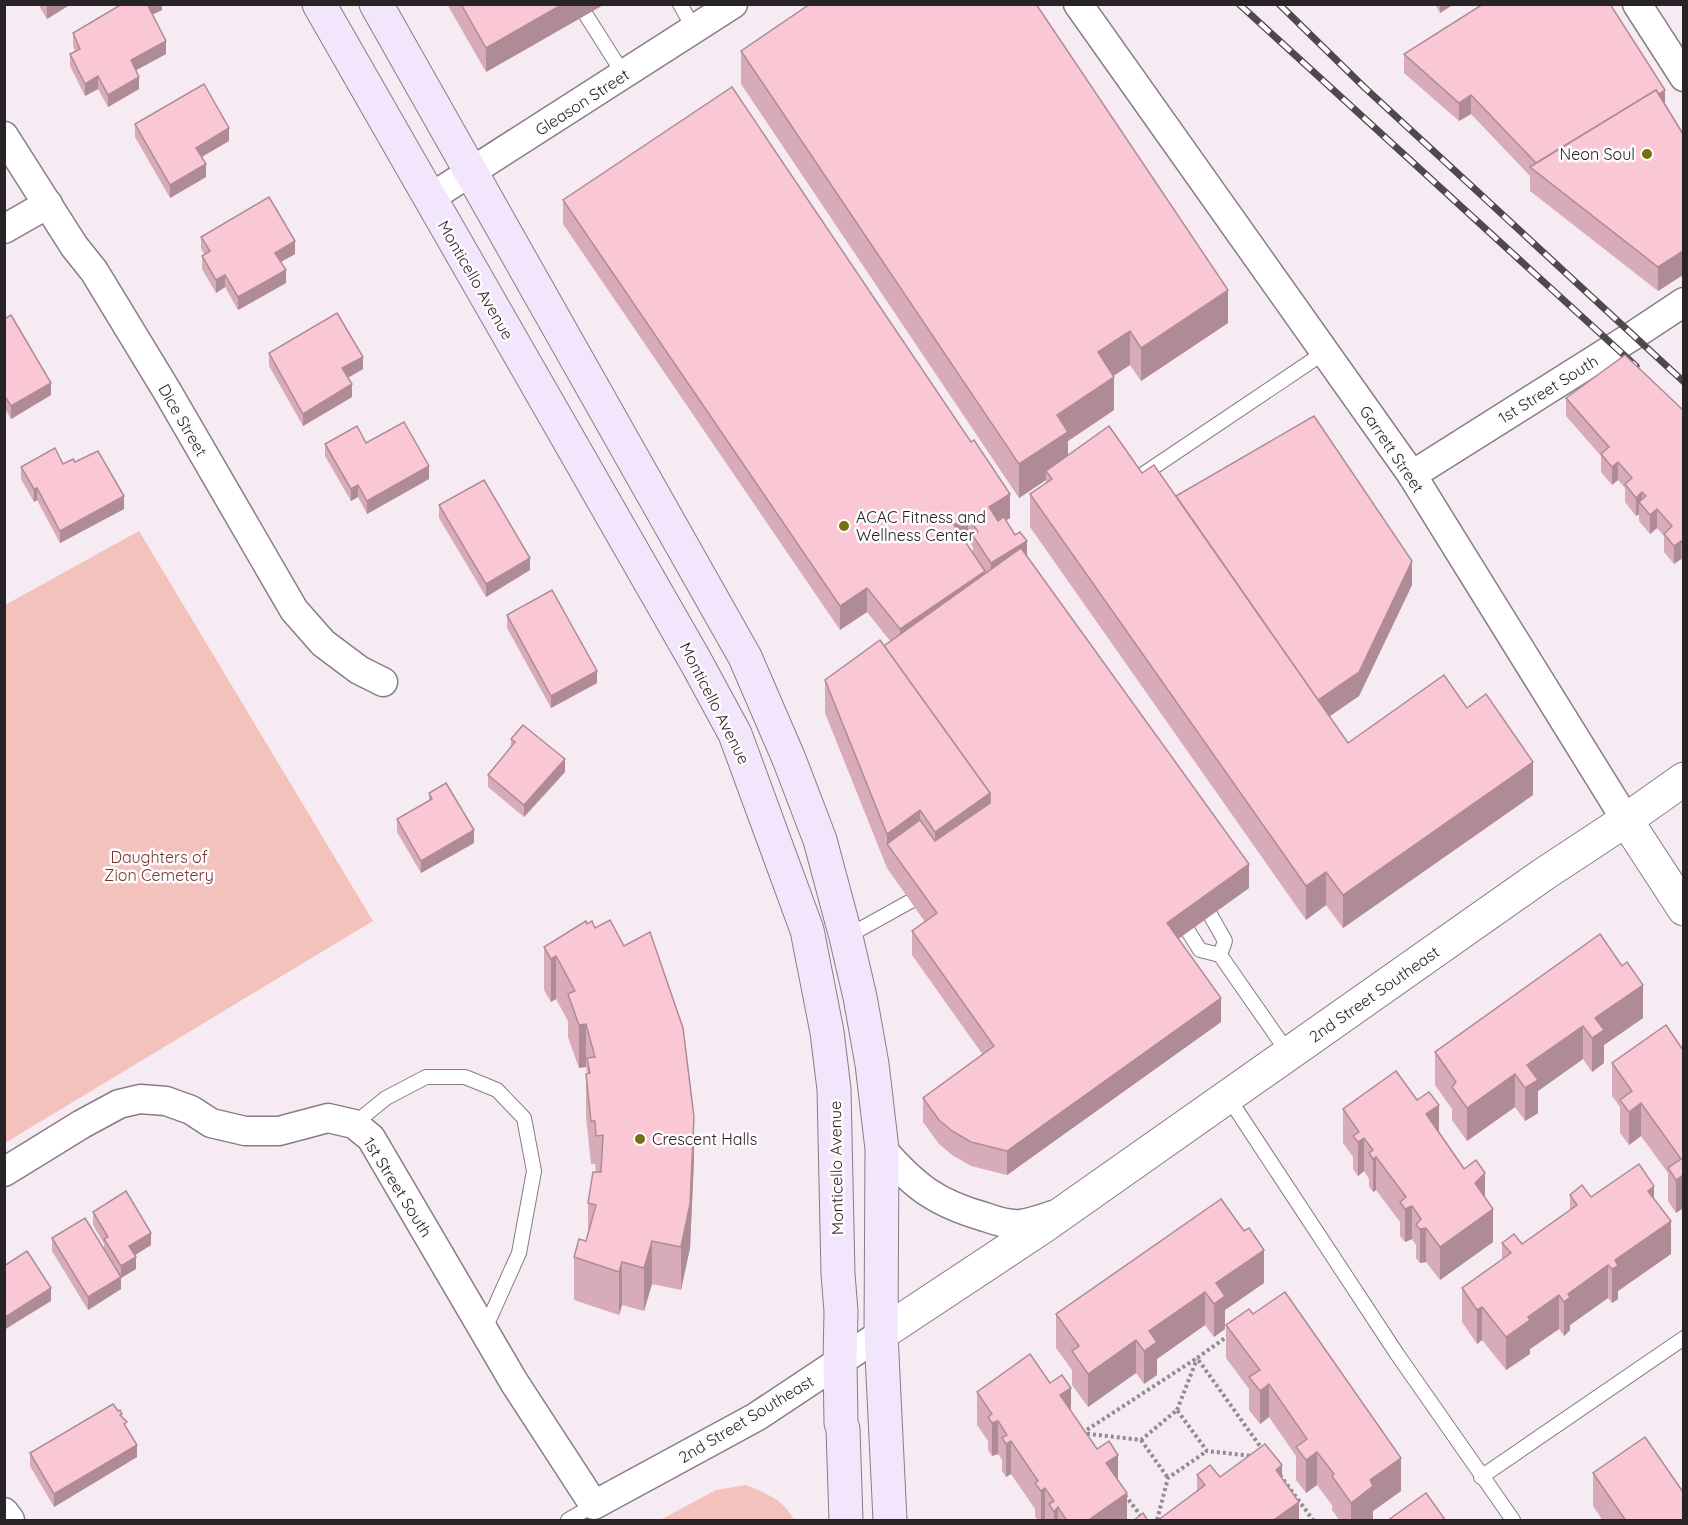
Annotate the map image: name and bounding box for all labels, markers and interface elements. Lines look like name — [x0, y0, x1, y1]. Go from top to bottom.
street label: Gleason Street — [531, 64, 633, 140]
place label: Neon Soul — [1560, 144, 1635, 164]
marker: Neon Soul — [1640, 147, 1654, 161]
street label: Monticello Avenue — [434, 217, 518, 343]
street label: 1st Street South — [1495, 350, 1601, 428]
street label: Dice Street — [154, 380, 212, 460]
street label: Garrett Street — [1355, 402, 1429, 496]
place label: ACAC Fitness and Wellness Center — [856, 507, 986, 545]
marker: ACAC Fitness and Wellness Center — [837, 519, 851, 533]
street label: Monticello Avenue — [676, 639, 754, 767]
park label: Daughters of Zion Cemetery — [104, 847, 214, 885]
street label: 2nd Street Southeast — [1305, 942, 1443, 1046]
street label: Monticello Avenue — [825, 1101, 847, 1235]
place label: Crescent Halls — [652, 1129, 757, 1149]
marker: Crescent Halls — [633, 1132, 647, 1146]
street label: 1st Street South — [359, 1134, 437, 1240]
street label: 2nd Street Southeast — [675, 1371, 817, 1467]

